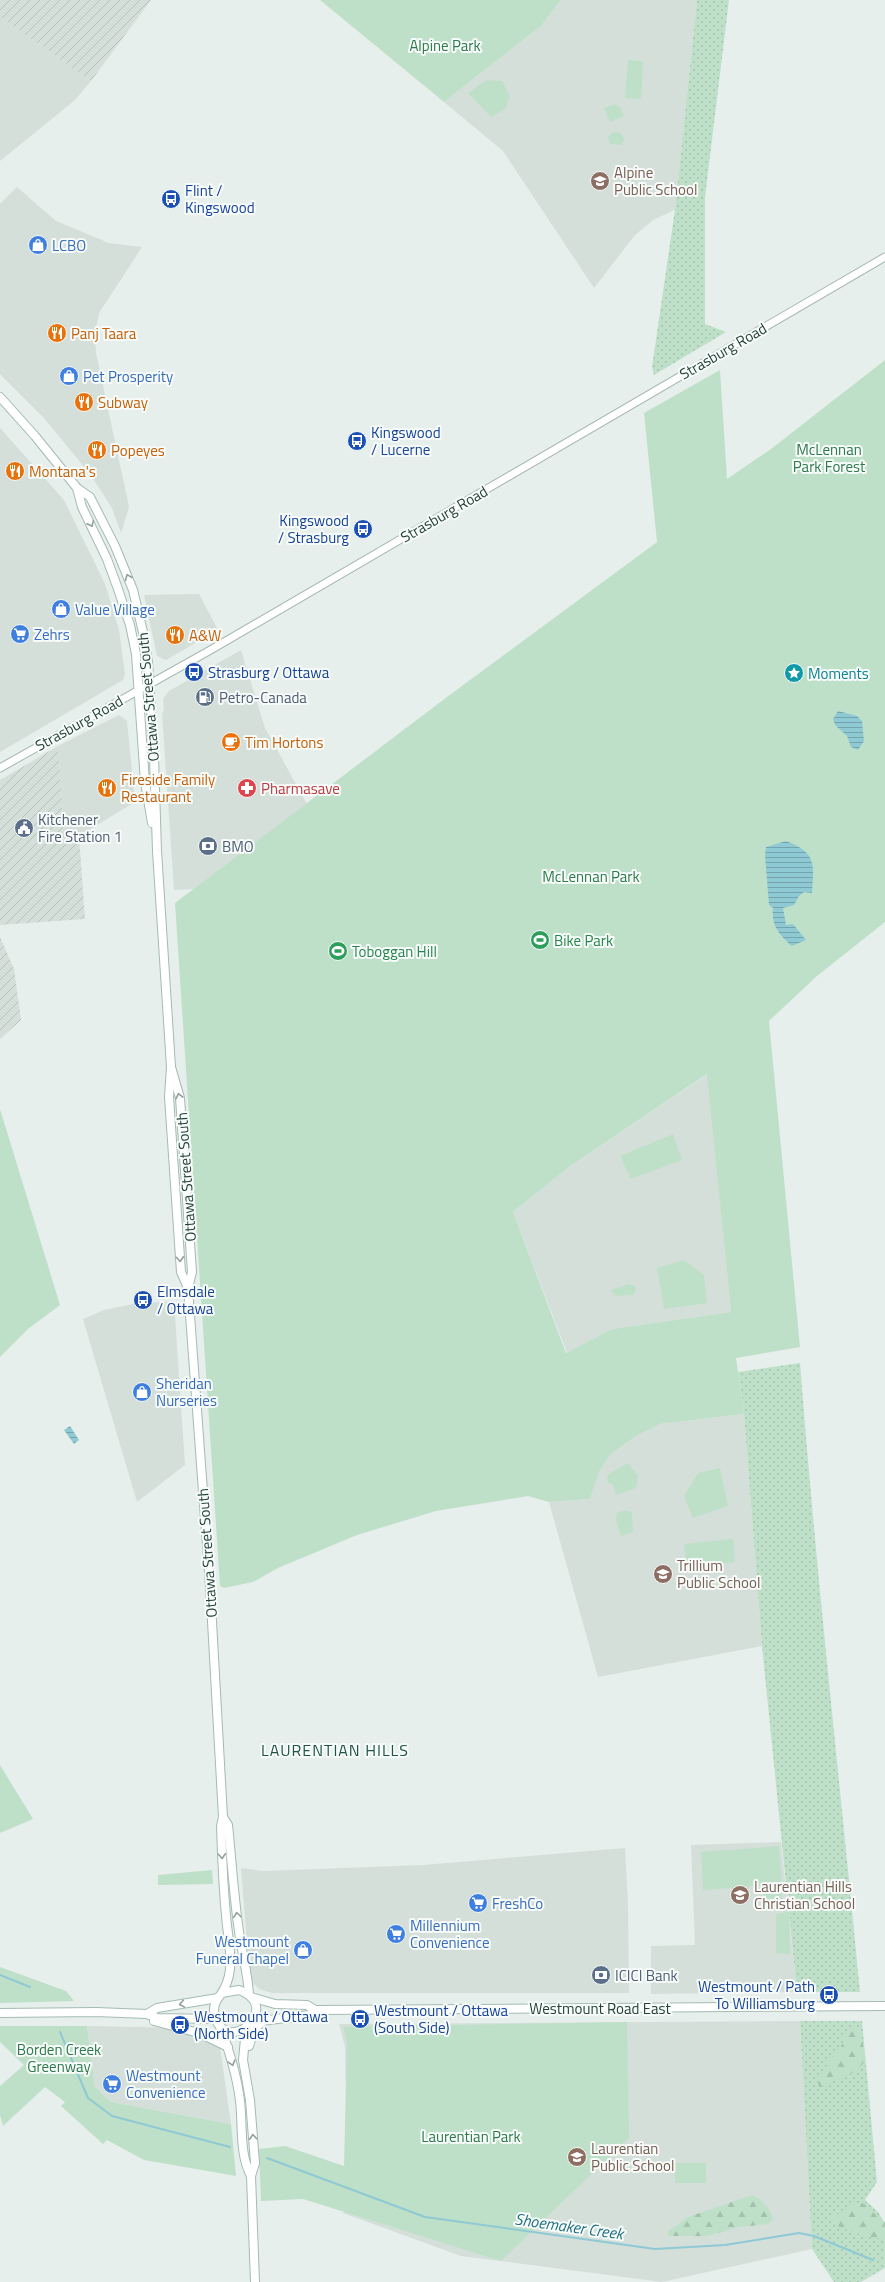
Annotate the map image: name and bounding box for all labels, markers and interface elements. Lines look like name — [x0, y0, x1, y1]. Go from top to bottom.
park label: Alpine Park — [409, 34, 481, 57]
place label: Alpine Public School — [614, 161, 697, 201]
school or university icon: Alpine Public School — [589, 170, 611, 192]
place label: Flint / Kingswood — [185, 179, 255, 219]
bus stop icon: Flint / Kingswood — [160, 188, 182, 210]
shop icon: LCBO — [27, 234, 49, 256]
place label: LCBO — [52, 234, 86, 257]
street label: Strasburg Road — [675, 317, 771, 385]
restaurant icon: Panj Taara — [46, 322, 68, 344]
place label: Panj Taara — [71, 322, 137, 345]
shop icon: Pet Prosperity — [58, 365, 80, 387]
place label: Pet Prosperity — [83, 365, 173, 388]
restaurant icon: Subway — [73, 391, 95, 413]
place label: Subway — [98, 391, 148, 414]
place label: Kingswood / Lucerne — [371, 421, 441, 461]
bus stop icon: Kingswood / Lucerne — [346, 430, 368, 452]
park label: McLennan Park Forest — [793, 438, 866, 478]
restaurant icon: Popeyes — [86, 439, 108, 461]
place label: Popeyes — [111, 439, 165, 462]
restaurant icon: Montana's — [4, 460, 26, 482]
place label: Montana's — [29, 460, 96, 483]
street label: Strasburg Road — [396, 480, 492, 548]
place label: Kingswood / Strasburg — [278, 509, 349, 549]
bus stop icon: Kingswood / Strasburg — [352, 518, 374, 540]
one-way arrow — [86, 520, 94, 528]
one-way arrow — [124, 574, 132, 581]
shop icon: Value Village — [50, 598, 72, 620]
place label: Value Village — [75, 598, 155, 621]
supermarket icon: Zehrs — [9, 623, 31, 645]
place label: Zehrs — [34, 623, 70, 646]
restaurant icon: A&W — [164, 624, 186, 646]
place label: A&W — [189, 624, 221, 647]
street label: Ottawa Street South — [131, 632, 165, 762]
bus stop icon: Strasburg / Ottawa — [183, 661, 205, 683]
place label: Strasburg / Ottawa — [208, 661, 330, 684]
place icon: Moments — [783, 662, 805, 684]
place label: Moments — [808, 662, 869, 685]
fuel station icon: Petro-Canada — [194, 686, 216, 708]
place label: Petro-Canada — [219, 686, 307, 709]
street label: Strasburg Road — [31, 689, 127, 757]
cafe icon: Tim Hortons — [220, 731, 242, 753]
place label: Tim Hortons — [245, 731, 323, 754]
place label: Fireside Family Restaurant — [121, 768, 215, 808]
restaurant icon: Fireside Family Restaurant — [96, 777, 118, 799]
pharmacy icon: Pharmasave — [236, 777, 258, 799]
place label: Pharmasave — [261, 777, 340, 800]
place label: Kitchener Fire Station 1 — [38, 808, 122, 848]
public building icon: Kitchener Fire Station 1 — [13, 817, 35, 839]
bank icon: BMO — [197, 835, 219, 857]
place label: BMO — [222, 835, 254, 858]
park label: McLennan Park — [542, 865, 640, 888]
sports icon: Bike Park — [529, 929, 551, 951]
place label: Bike Park — [554, 929, 613, 952]
sports icon: Toboggan Hill — [327, 940, 349, 962]
place label: Toboggan Hill — [352, 940, 437, 963]
one-way arrow — [175, 1093, 184, 1099]
street label: Ottawa Street South — [170, 1112, 202, 1242]
one-way arrow — [176, 1256, 185, 1262]
place label: Elmsdale / Ottawa — [157, 1280, 215, 1320]
bus stop icon: Elmsdale / Ottawa — [132, 1289, 154, 1311]
place label: Sheridan Nurseries — [156, 1372, 217, 1412]
shop icon: Sheridan Nurseries — [131, 1381, 153, 1403]
street label: Ottawa Street South — [191, 1488, 223, 1618]
place label: Trillium Public School — [677, 1554, 760, 1594]
school or university icon: Trillium Public School — [652, 1563, 674, 1585]
district label: LAURENTIAN HILLS — [261, 1738, 409, 1762]
one-way arrow — [218, 1853, 226, 1859]
place label: Laurentian Hills Christian School — [754, 1875, 855, 1915]
school or university icon: Laurentian Hills Christian School — [729, 1884, 751, 1906]
supermarket icon: FreshCo — [467, 1892, 489, 1914]
place label: FreshCo — [492, 1892, 543, 1915]
one-way arrow — [233, 1912, 242, 1918]
place label: Millennium Convenience — [410, 1914, 490, 1954]
supermarket icon: Millennium Convenience — [385, 1923, 407, 1945]
place label: Westmount Funeral Chapel — [196, 1930, 290, 1970]
shop icon: Westmount Funeral Chapel — [292, 1939, 314, 1961]
bank icon: ICICI Bank — [590, 1964, 612, 1986]
place label: ICICI Bank — [615, 1964, 678, 1987]
place label: Westmount / Path To Williamsburg — [698, 1975, 815, 2015]
bus stop icon: Westmount / Path To Williamsburg — [818, 1984, 840, 2006]
street label: Westmount Road East — [529, 1997, 672, 2020]
one-way arrow — [179, 1999, 185, 2008]
place label: Westmount / Ottawa (South Side) — [374, 1999, 509, 2039]
place label: Westmount / Ottawa (North Side) — [194, 2005, 329, 2045]
bus stop icon: Westmount / Ottawa (South Side) — [349, 2008, 371, 2030]
bus stop icon: Westmount / Ottawa (North Side) — [169, 2014, 191, 2036]
park label: Borden Creek Greenway — [17, 2038, 101, 2078]
one-way arrow — [227, 2060, 236, 2067]
place label: Westmount Convenience — [126, 2064, 206, 2104]
supermarket icon: Westmount Convenience — [101, 2073, 123, 2095]
park label: Laurentian Park — [421, 2125, 521, 2148]
one-way arrow — [248, 2134, 257, 2140]
place label: Laurentian Public School — [591, 2137, 674, 2177]
school or university icon: Laurentian Public School — [566, 2146, 588, 2168]
water label: Shoemaker Creek — [513, 2207, 627, 2246]

